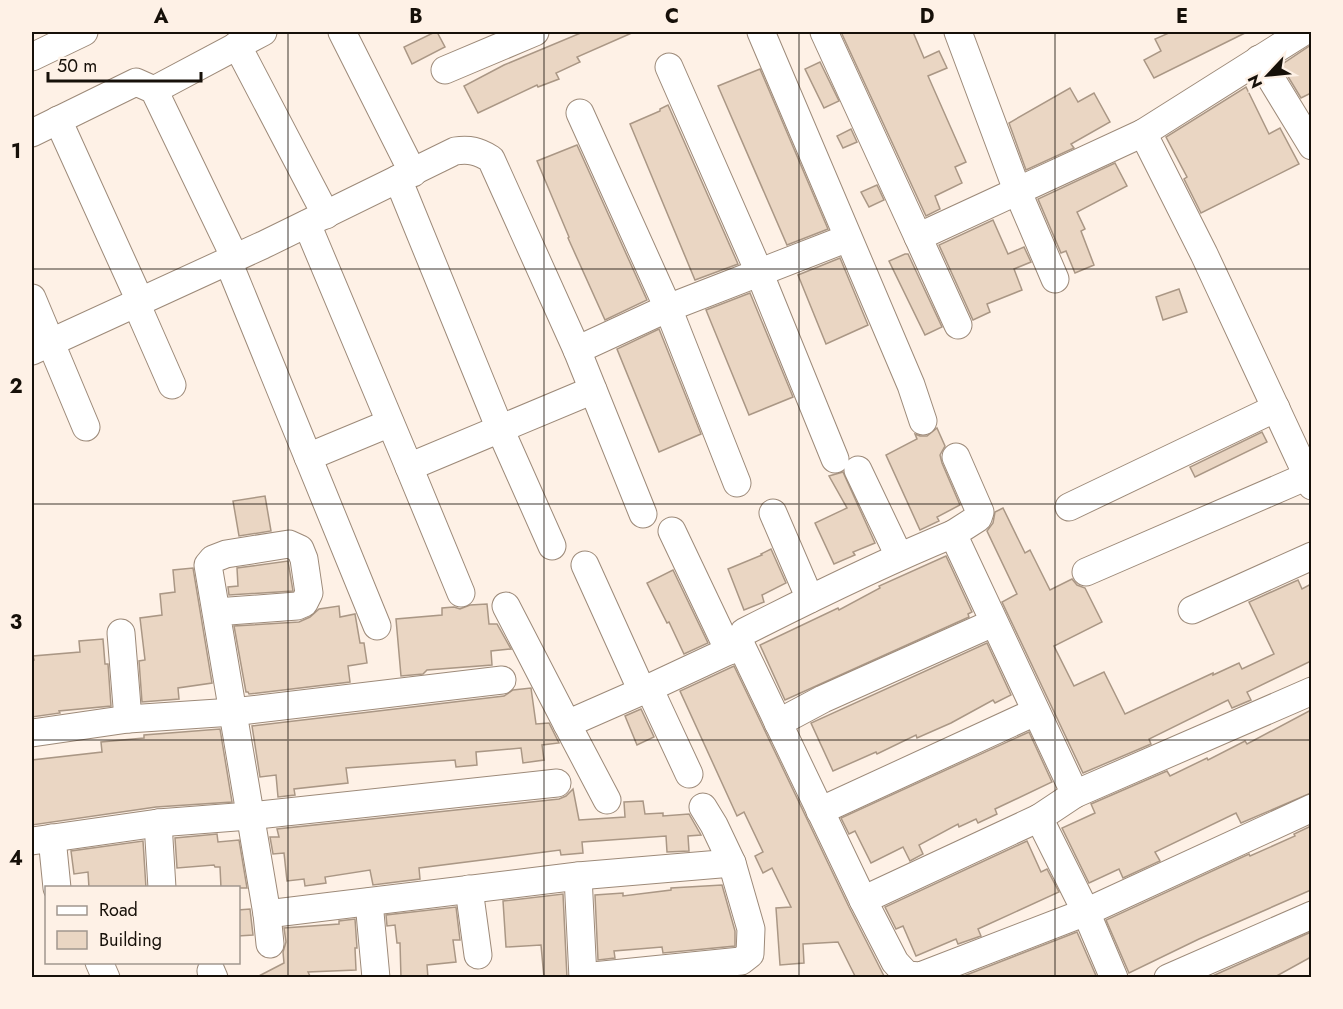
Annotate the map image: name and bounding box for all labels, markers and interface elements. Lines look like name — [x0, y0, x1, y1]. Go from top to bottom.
text: A — [153, 2, 169, 31]
text: B — [409, 2, 423, 31]
text: C — [665, 2, 679, 31]
text: D — [920, 2, 934, 31]
text: E — [1176, 2, 1188, 31]
scale bar — [48, 45, 201, 83]
north arrow — [1238, 45, 1298, 105]
text: 50 m — [57, 53, 97, 79]
text: N — [1242, 71, 1268, 92]
text: 1 — [11, 137, 21, 166]
text: 2 — [9, 372, 23, 401]
text: 3 — [10, 608, 22, 637]
text: 4 — [9, 844, 23, 873]
legend — [45, 886, 240, 964]
text: Road — [99, 897, 138, 923]
text: Building — [99, 927, 162, 953]

